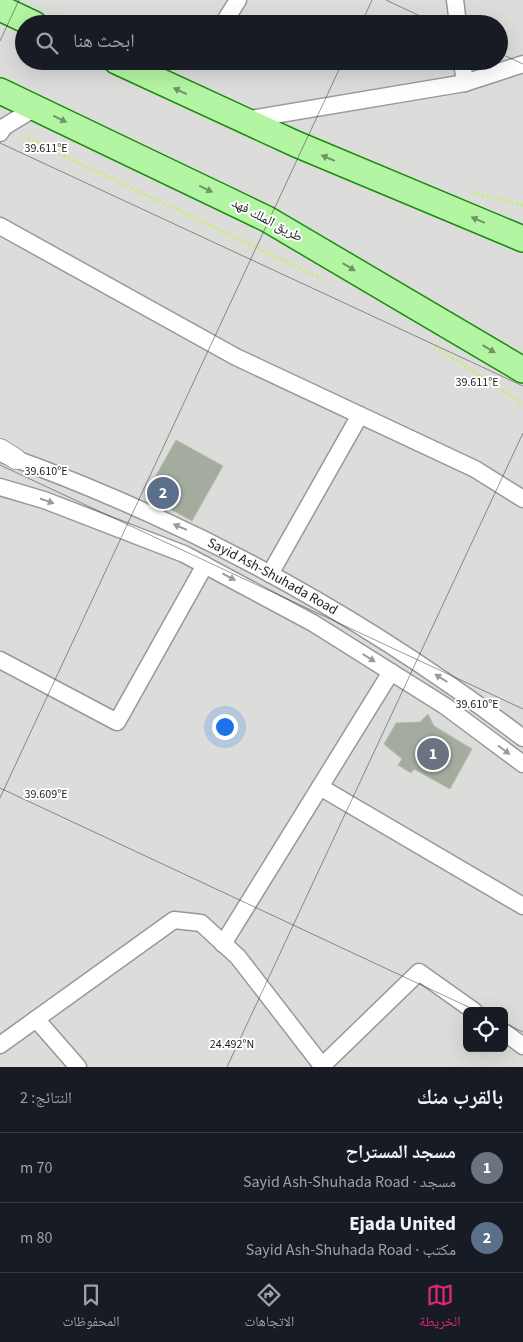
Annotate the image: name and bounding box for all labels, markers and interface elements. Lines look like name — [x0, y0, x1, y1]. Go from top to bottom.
search box — [15, 15, 508, 70]
text: ابحث هنا — [73, 28, 135, 55]
icon: search — [33, 29, 61, 57]
one-way arrow — [173, 86, 187, 94]
one-way arrow — [53, 116, 67, 124]
text: 39.611°E — [24, 140, 68, 157]
one-way arrow — [321, 153, 335, 161]
one-way arrow — [199, 185, 214, 194]
street label: طريق الملك فهد — [228, 193, 306, 247]
one-way arrow — [471, 216, 485, 224]
one-way arrow — [343, 262, 356, 271]
one-way arrow — [483, 345, 496, 354]
text: 39.611°E — [455, 374, 499, 391]
text: 39.610°E — [24, 463, 68, 480]
pin: 2 — [147, 474, 179, 512]
one-way arrow — [39, 498, 54, 505]
one-way arrow — [173, 522, 187, 530]
street label: Sayid Ash-Shuhada Road — [204, 533, 341, 620]
one-way arrow — [222, 573, 235, 582]
one-way arrow — [363, 654, 376, 663]
one-way arrow — [435, 673, 448, 683]
text: 39.610°E — [455, 696, 499, 713]
your location — [212, 714, 238, 740]
pin: 1 — [417, 735, 449, 773]
one-way arrow — [497, 744, 510, 755]
text: 39.609°E — [24, 786, 68, 803]
map controls — [463, 1007, 508, 1052]
button: locate — [463, 1007, 508, 1052]
text: 24.492°N — [210, 1036, 254, 1053]
text: بالقرب منك — [417, 1082, 503, 1112]
text: النتائج: 2 — [20, 1087, 72, 1109]
text: مسجد المستراح — [345, 1139, 456, 1166]
text: 70 m — [20, 1157, 52, 1179]
text: 1 — [483, 1157, 491, 1179]
text: مسجد · Sayid Ash-Shuhada Road — [243, 1171, 456, 1193]
text: Ejada United — [349, 1211, 456, 1238]
text: 80 m — [20, 1227, 52, 1249]
text: 2 — [483, 1227, 491, 1249]
text: مكتب · Sayid Ash-Shuhada Road — [246, 1239, 456, 1261]
tab: المحفوظات — [63, 1281, 119, 1335]
tab: الاتجاهات — [245, 1281, 294, 1335]
tab: الخريطة — [419, 1281, 460, 1335]

